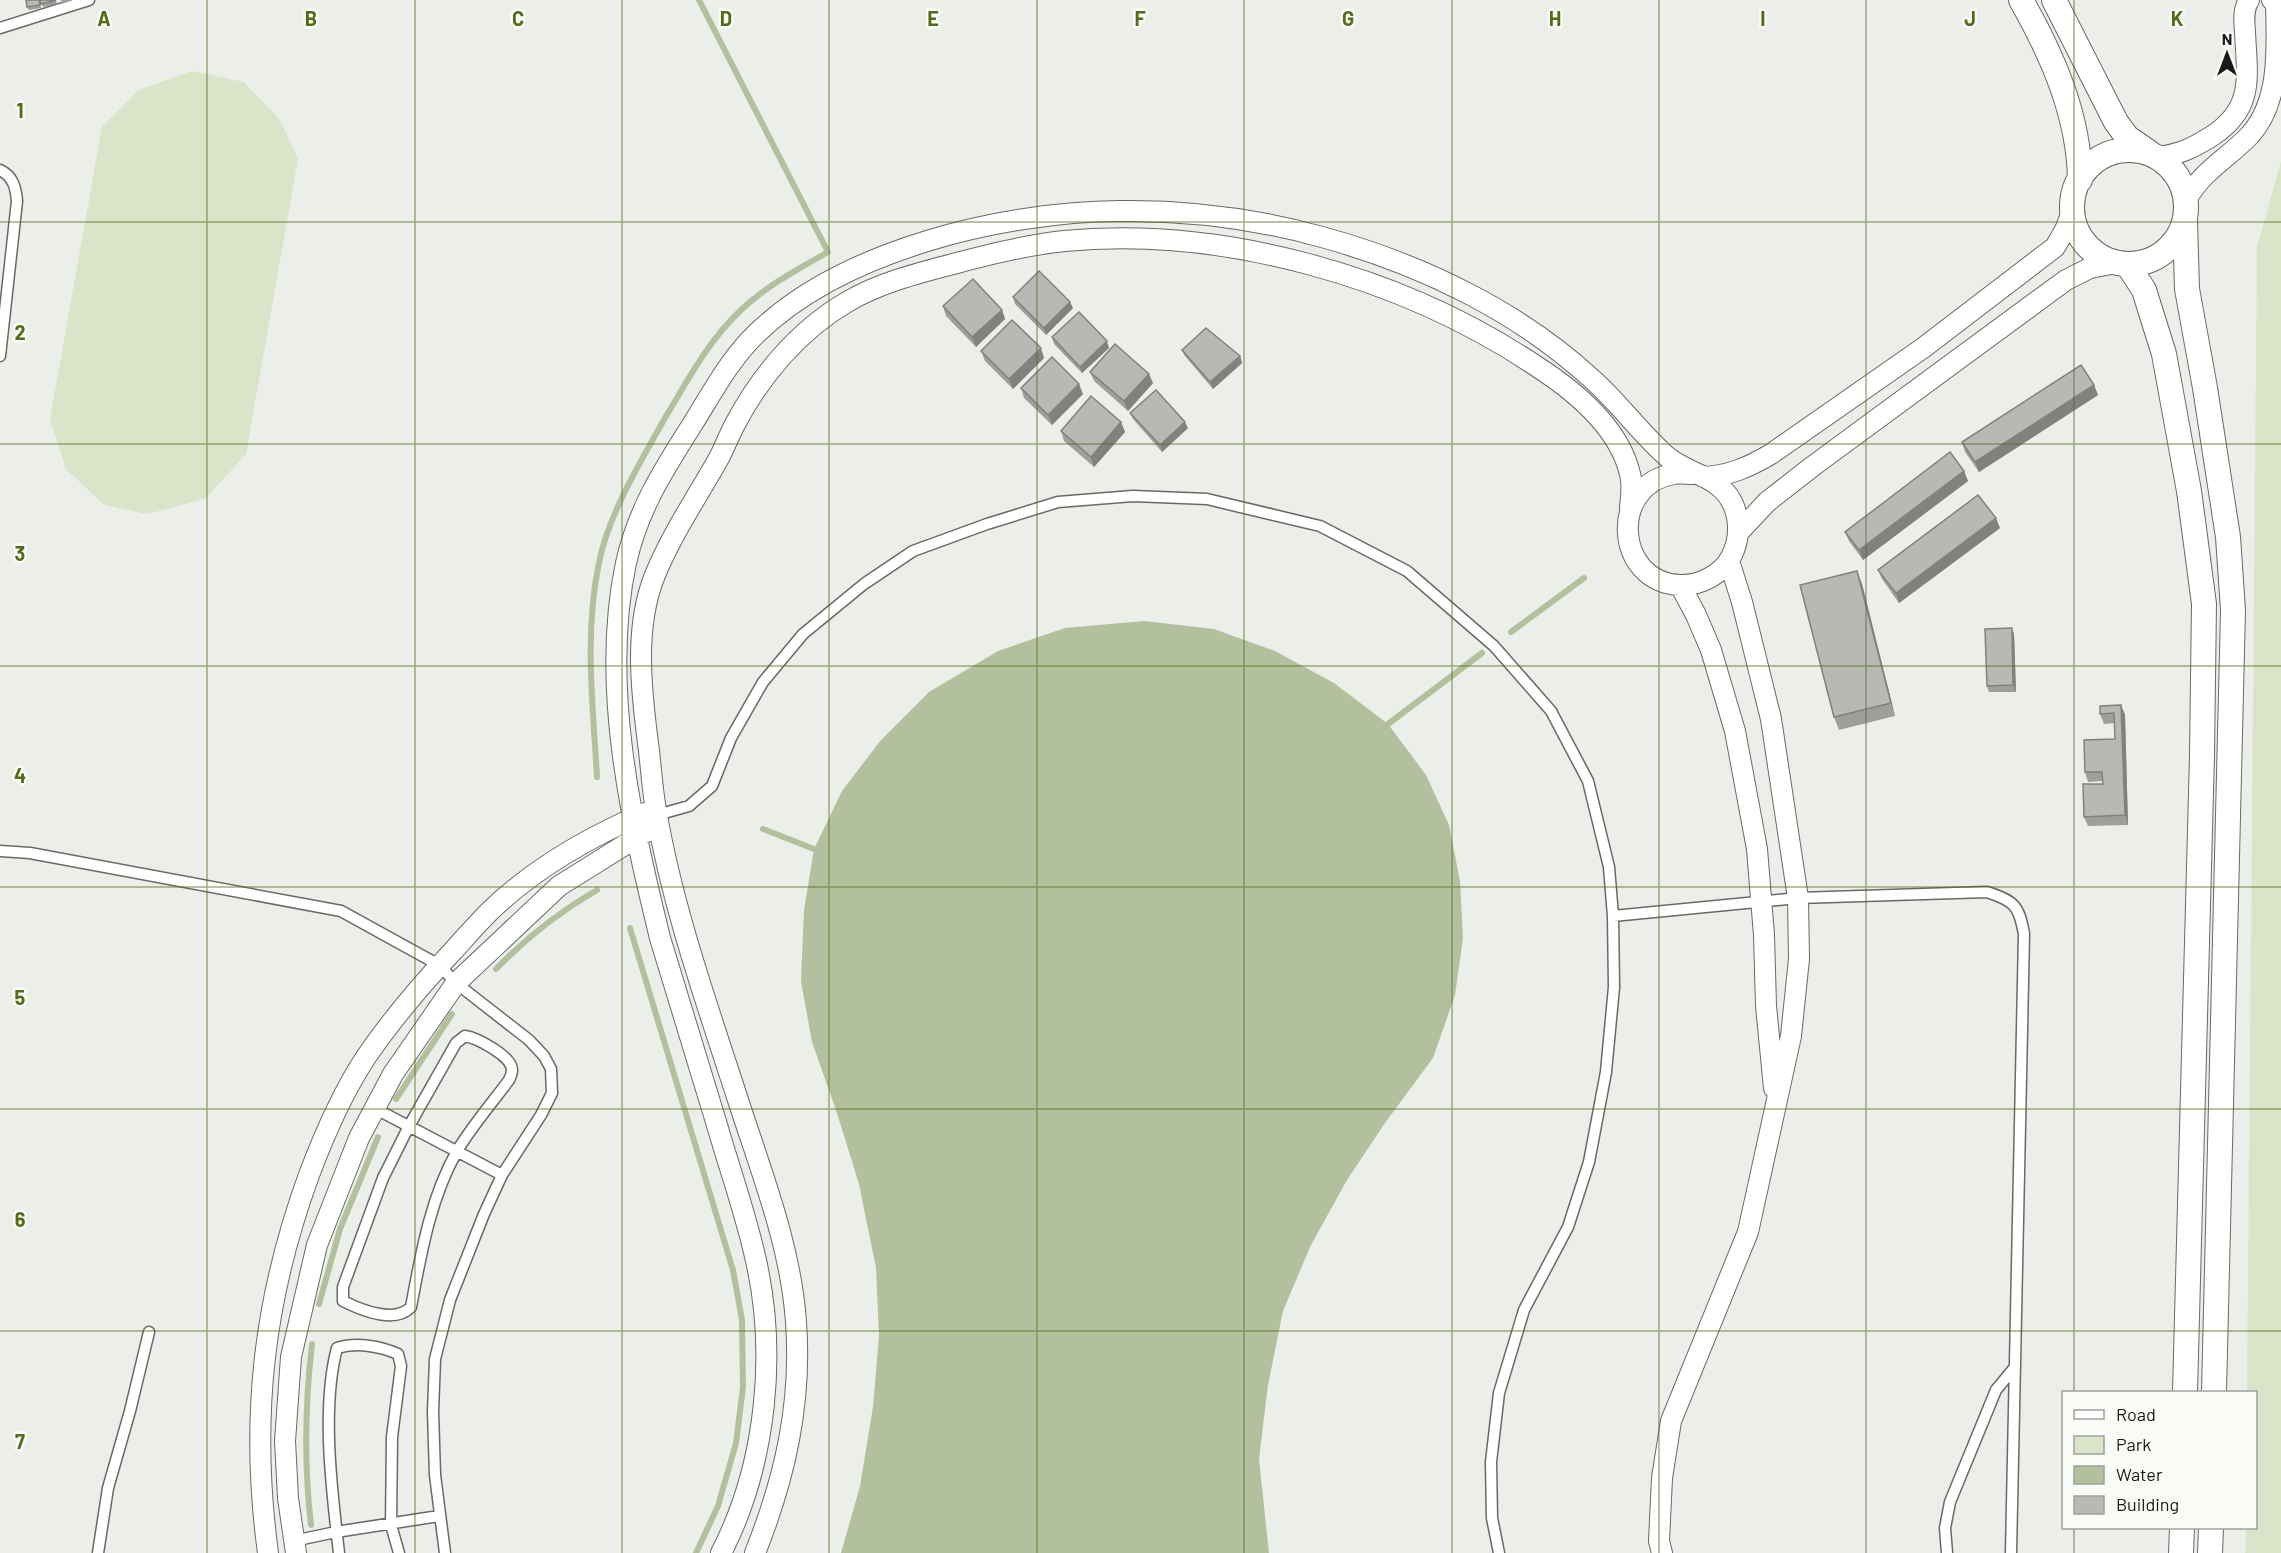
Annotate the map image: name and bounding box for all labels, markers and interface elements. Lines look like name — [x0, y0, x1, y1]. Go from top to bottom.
text: A — [97, 6, 111, 30]
text: B — [305, 6, 317, 30]
text: C — [512, 6, 524, 30]
text: D — [720, 6, 732, 30]
text: E — [927, 6, 939, 30]
text: F — [1134, 6, 1146, 30]
text: G — [1342, 6, 1354, 30]
text: H — [1549, 6, 1561, 30]
text: I — [1760, 6, 1766, 30]
text: J — [1964, 6, 1976, 30]
text: K — [2171, 6, 2184, 30]
north arrow — [2197, 24, 2257, 84]
text: N — [2222, 29, 2232, 48]
text: 1 — [16, 98, 24, 122]
text: 2 — [14, 320, 26, 344]
text: 3 — [15, 541, 25, 565]
text: 4 — [14, 763, 26, 787]
text: 5 — [15, 985, 26, 1009]
text: 6 — [15, 1207, 26, 1231]
legend — [2062, 1391, 2257, 1529]
text: Road — [2116, 1403, 2156, 1425]
text: 7 — [15, 1429, 25, 1453]
text: Park — [2116, 1433, 2151, 1455]
text: Water — [2116, 1463, 2163, 1485]
text: Building — [2116, 1493, 2179, 1515]

